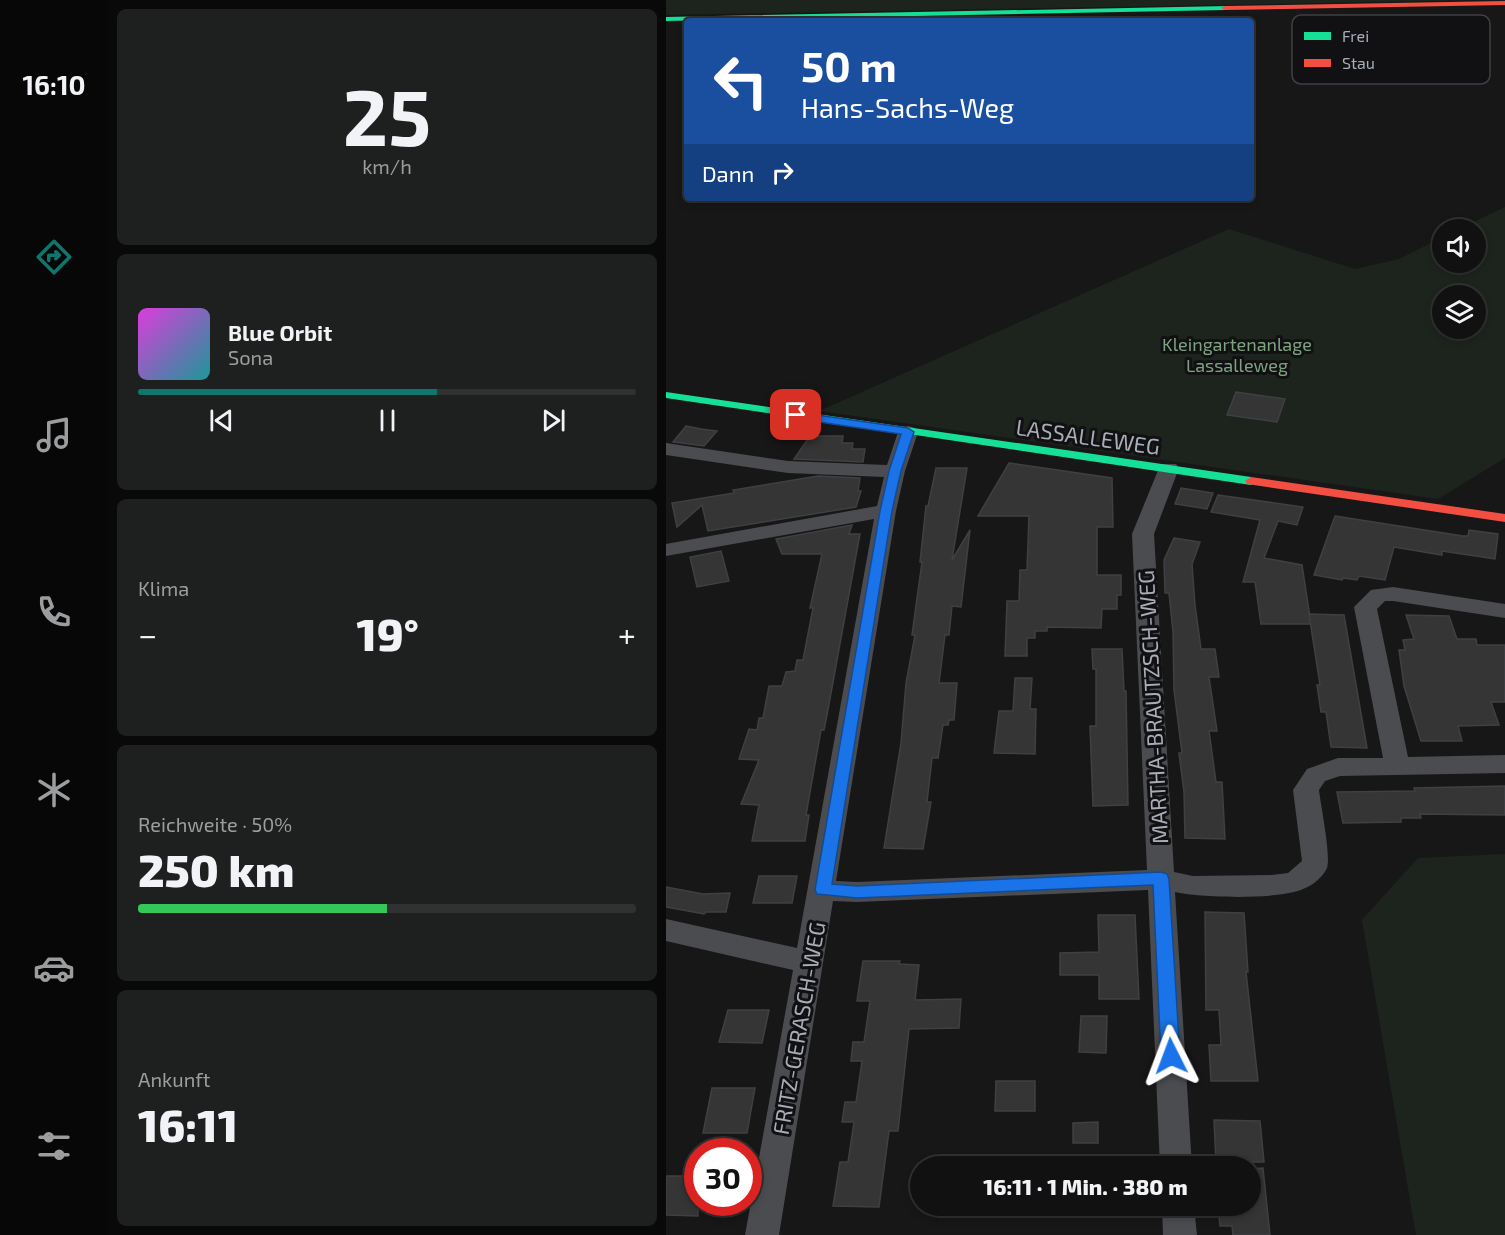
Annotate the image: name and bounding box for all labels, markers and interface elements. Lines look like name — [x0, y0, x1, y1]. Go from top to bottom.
legend — [1292, 15, 1490, 84]
text: Frei — [1342, 26, 1369, 45]
text: 50 m — [801, 40, 897, 90]
icon: left — [702, 42, 780, 120]
text: Stau — [1342, 53, 1375, 72]
text: 16:10 — [22, 68, 86, 100]
text: 25 — [343, 68, 431, 162]
text: Hans-Sachs-Weg — [801, 91, 1014, 123]
text: km/h — [362, 154, 412, 178]
icon: right — [766, 156, 799, 189]
text: Dann — [702, 160, 754, 186]
map controls — [1432, 219, 1486, 339]
button: sound — [1432, 219, 1486, 273]
icon: directions — [33, 236, 75, 278]
button: layers — [1432, 285, 1486, 339]
text: Blue Orbit — [228, 319, 332, 345]
park label: Kleingartenanlage Lassalleweg — [1162, 333, 1312, 376]
text: Sona — [228, 345, 273, 369]
pin — [770, 389, 821, 440]
icon: arrive — [779, 398, 812, 431]
icon: previous — [205, 404, 238, 437]
icon: pause — [371, 404, 404, 437]
icon: next — [537, 404, 570, 437]
street label: LASSALLEWEG — [1014, 413, 1162, 459]
icon: music — [33, 414, 75, 456]
street label: MARTHA-BRAUTZSCH-WEG — [1132, 569, 1172, 845]
text: Klima — [138, 576, 189, 600]
icon: phone — [33, 591, 75, 633]
text: 19° — [356, 606, 419, 660]
text: − — [138, 614, 157, 654]
text: + — [618, 614, 636, 654]
icon: climate — [33, 769, 75, 811]
text: Reichweite · 50% — [138, 812, 292, 836]
text: 250 km — [138, 842, 295, 896]
street label: FRITZ-GERASCH-WEG — [766, 919, 830, 1137]
icon: car — [33, 947, 75, 989]
position arrow — [1139, 1024, 1203, 1088]
text: Ankunft — [138, 1067, 210, 1091]
text: 16:11 — [138, 1097, 238, 1151]
icon: filters — [33, 1125, 75, 1167]
speed limit sign: 30 — [684, 1138, 762, 1216]
text: 16:11 · 1 Min. · 380 m — [983, 1173, 1188, 1199]

